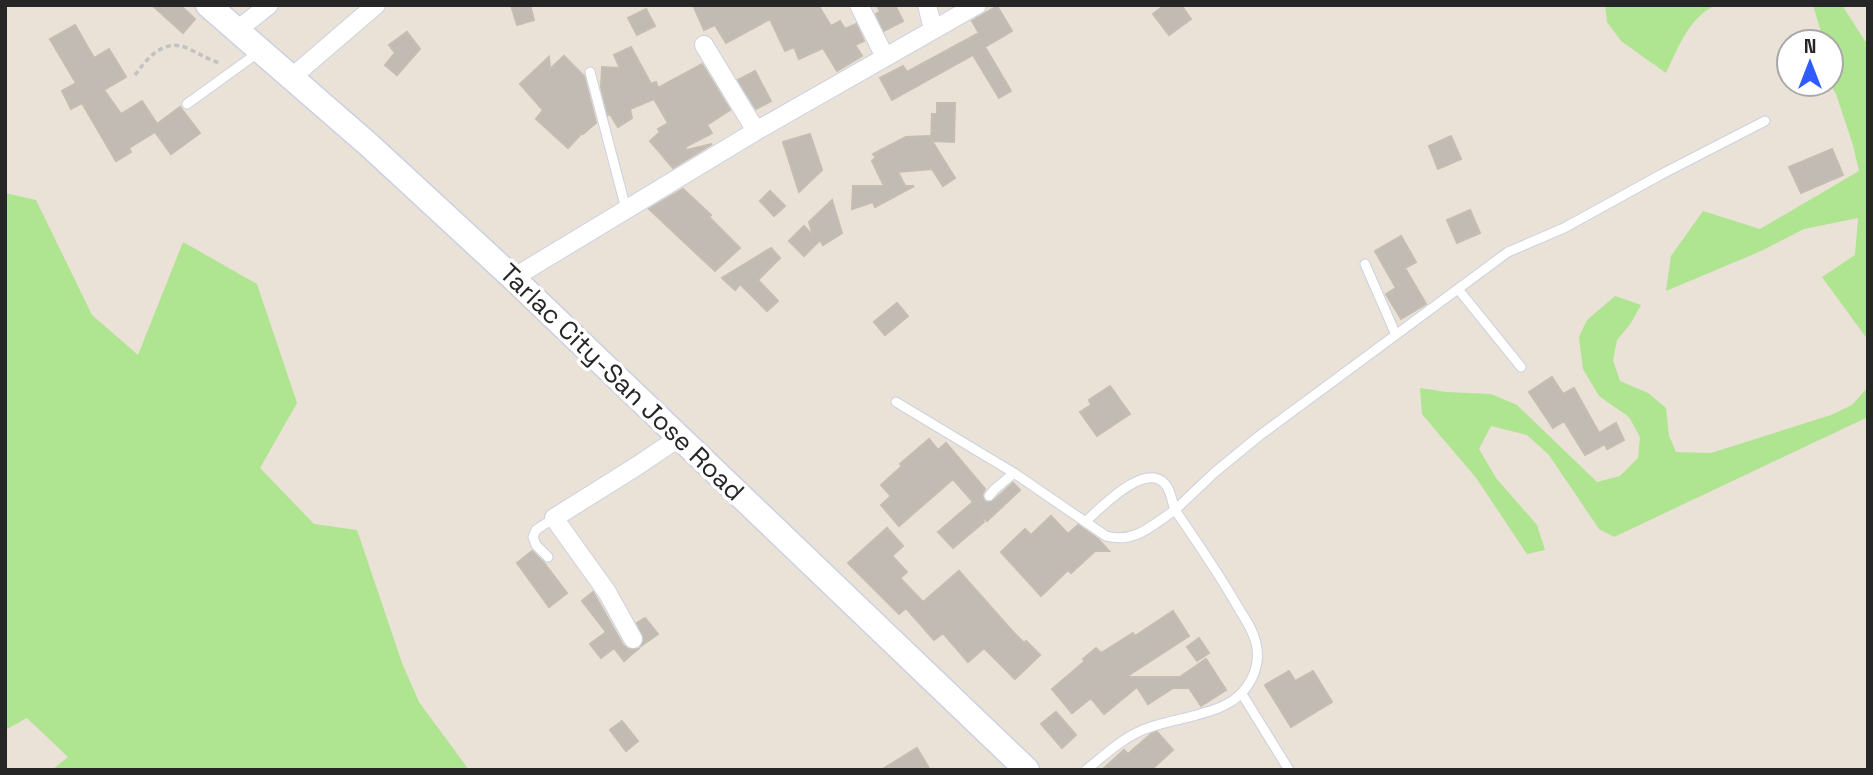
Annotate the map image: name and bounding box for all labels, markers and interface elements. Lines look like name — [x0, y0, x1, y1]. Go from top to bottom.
north arrow — [1775, 28, 1845, 98]
text: N — [1804, 34, 1816, 59]
street label: Tarlac City-San Jose Road — [492, 256, 752, 508]

